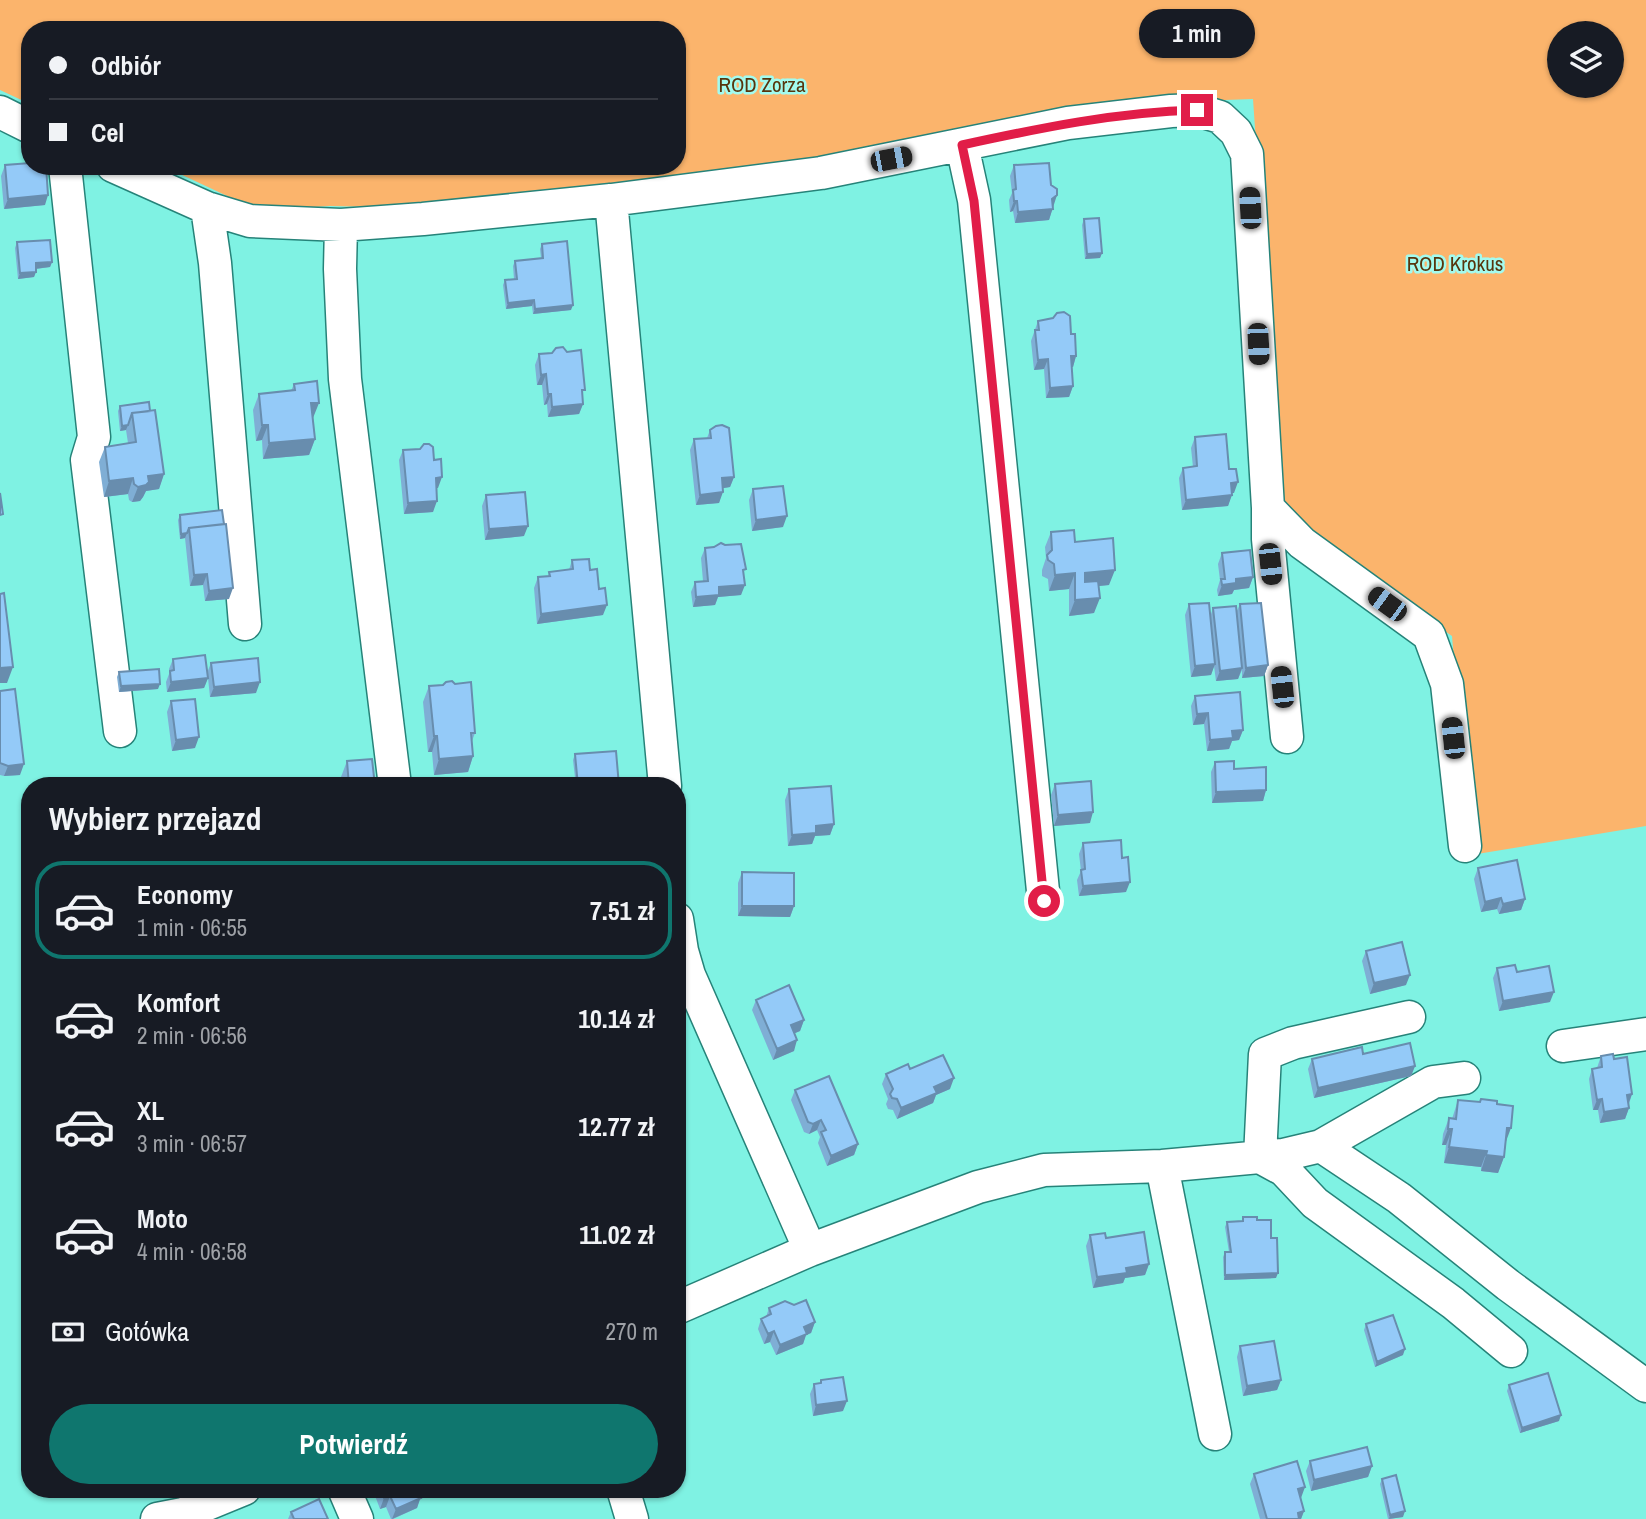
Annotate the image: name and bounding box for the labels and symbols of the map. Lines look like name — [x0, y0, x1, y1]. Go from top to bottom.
callout: 1 min — [1139, 8, 1255, 57]
park label: ROD Zorza — [718, 70, 806, 99]
route end — [1181, 94, 1213, 126]
car — [869, 145, 914, 173]
car — [1239, 186, 1262, 230]
park label: ROD Krokus — [1407, 249, 1503, 278]
car — [1247, 322, 1270, 366]
car — [1258, 542, 1283, 586]
car — [1364, 583, 1411, 625]
car — [1270, 665, 1295, 709]
car — [1441, 716, 1466, 760]
route start — [1028, 885, 1060, 917]

